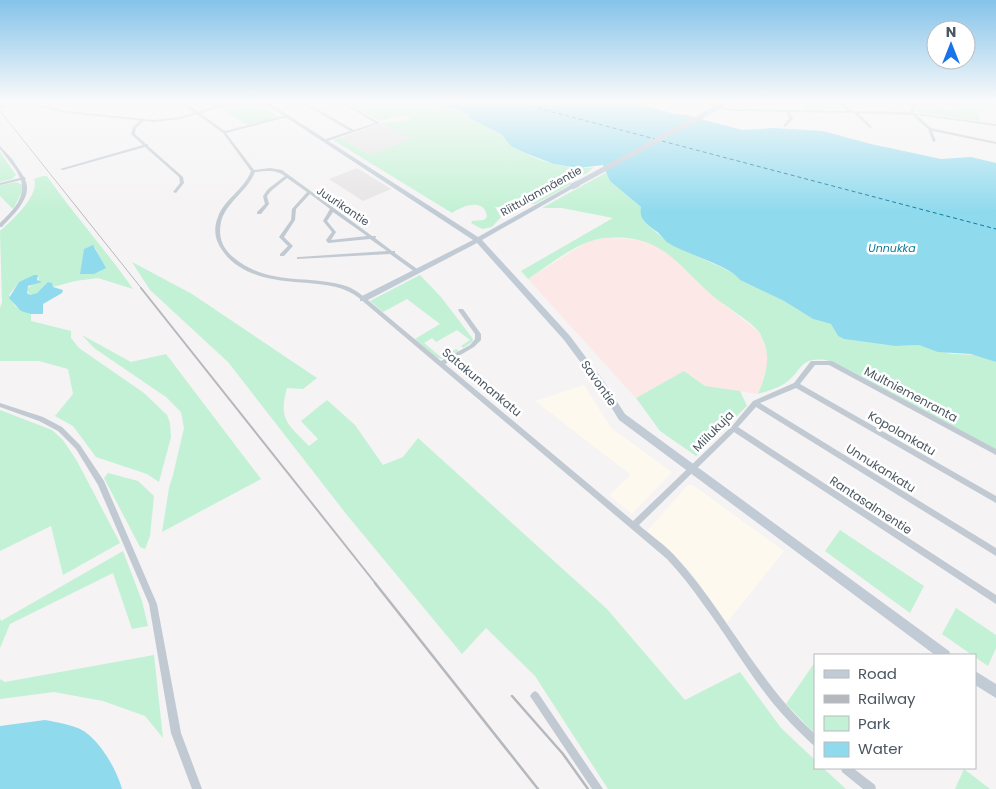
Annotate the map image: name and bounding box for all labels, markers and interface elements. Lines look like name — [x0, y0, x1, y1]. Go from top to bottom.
north arrow — [926, 20, 976, 70]
text: N — [946, 22, 956, 42]
street label: Riittulanmäentie — [498, 162, 585, 220]
street label: Juurikantie — [313, 182, 373, 230]
water label: Unnukka — [868, 240, 916, 256]
street label: Satakunnankatu — [439, 344, 525, 420]
street label: Savontie — [577, 357, 621, 409]
street label: Multniemenranta — [861, 362, 961, 426]
street label: Miilukuja — [689, 407, 737, 455]
street label: Kopolankatu — [865, 407, 939, 459]
street label: Unnukankatu — [843, 440, 919, 496]
street label: Rantasalmentie — [826, 472, 916, 538]
legend — [814, 654, 976, 769]
text: Road — [858, 663, 897, 684]
text: Railway — [858, 688, 916, 709]
text: Park — [858, 713, 890, 734]
text: Water — [858, 738, 904, 759]

